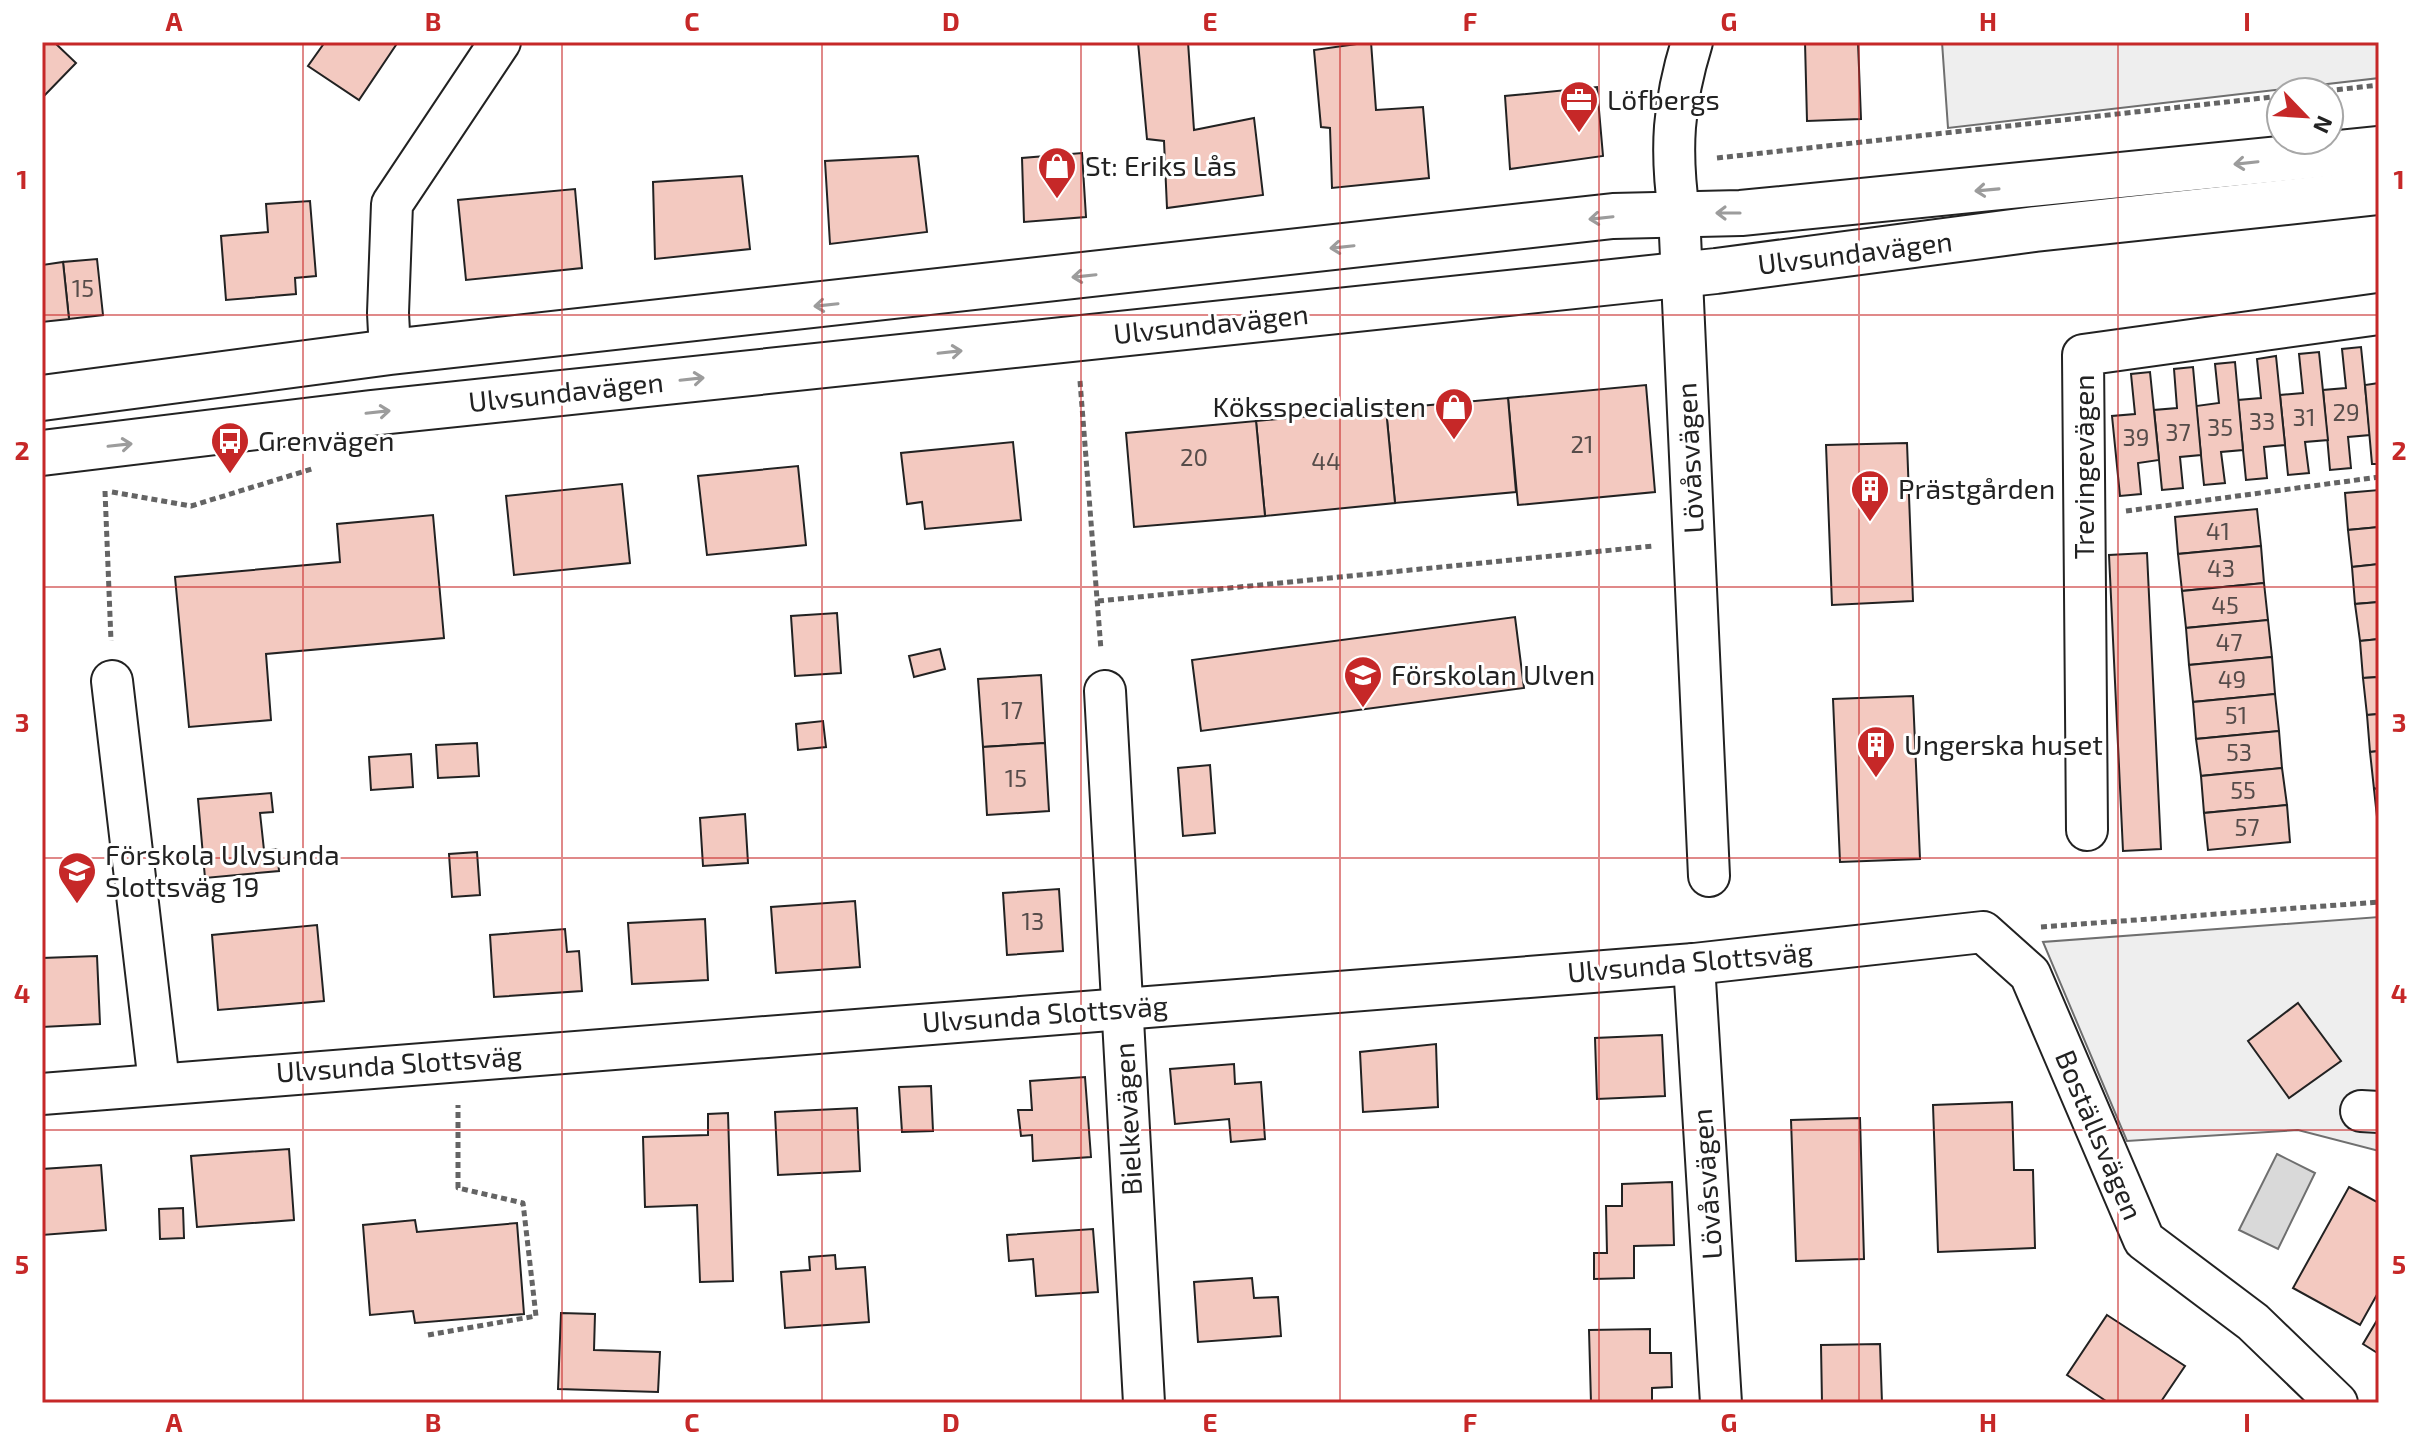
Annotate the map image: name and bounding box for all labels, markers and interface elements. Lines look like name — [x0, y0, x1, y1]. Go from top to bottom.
text: A — [166, 5, 183, 36]
text: B — [425, 5, 441, 36]
text: C — [684, 5, 700, 36]
text: D — [942, 5, 960, 36]
text: E — [1202, 5, 1218, 36]
text: F — [1463, 5, 1477, 36]
text: G — [1721, 5, 1737, 36]
text: H — [1979, 5, 1997, 36]
text: I — [2243, 5, 2251, 36]
north arrow — [2265, 76, 2345, 156]
office icon: Löfbergs — [1558, 79, 1600, 134]
place label: Löfbergs — [1607, 82, 1720, 116]
text: N — [2309, 112, 2339, 138]
shop icon: St: Eriks Lås — [1036, 145, 1078, 200]
place label: St: Eriks Lås — [1085, 148, 1237, 182]
one-way arrow — [2233, 156, 2260, 171]
text: 1 — [16, 163, 28, 194]
text: 1 — [2393, 163, 2405, 194]
one-way arrow — [1974, 182, 2001, 197]
one-way arrow — [1715, 205, 1742, 221]
one-way arrow — [1588, 210, 1615, 225]
street label: Ulvsundavägen — [1756, 223, 1954, 281]
one-way arrow — [1330, 240, 1355, 255]
one-way arrow — [1071, 269, 1098, 284]
house number: 15 — [72, 273, 94, 302]
street label: Ulvsundavägen — [1112, 296, 1310, 350]
one-way arrow — [813, 297, 839, 312]
one-way arrow — [936, 344, 963, 359]
street label: Ulvsundavägen — [467, 364, 665, 418]
one-way arrow — [678, 372, 705, 387]
street label: Trevingevägen — [2066, 375, 2100, 559]
street label: Lövåsvägen — [1668, 382, 1710, 534]
shop icon: Köksspecialisten — [1433, 386, 1475, 441]
place label: Köksspecialisten — [1212, 389, 1426, 423]
house number: 29 — [2332, 397, 2360, 426]
house number: 31 — [2293, 402, 2315, 431]
one-way arrow — [364, 405, 390, 420]
house number: 33 — [2249, 406, 2275, 435]
house number: 35 — [2207, 412, 2233, 441]
house number: 37 — [2165, 417, 2191, 446]
bus stop icon: Grenvägen — [209, 420, 251, 475]
house number: 39 — [2122, 422, 2150, 451]
place label: Grenvägen — [258, 423, 395, 457]
house number: 21 — [1570, 429, 1594, 458]
text: 2 — [14, 434, 30, 465]
text: 2 — [2391, 434, 2407, 465]
one-way arrow — [106, 438, 133, 453]
house number: 20 — [1180, 442, 1208, 471]
house number: 44 — [1311, 446, 1341, 475]
building icon: Prästgården — [1849, 468, 1891, 523]
place label: Prästgården — [1898, 471, 2055, 505]
house number: 41 — [2206, 516, 2230, 545]
house number: 43 — [2207, 553, 2235, 582]
house number: 45 — [2211, 590, 2239, 619]
house number: 47 — [2215, 627, 2243, 656]
school or university icon: Förskolan Ulven — [1342, 654, 1384, 709]
place label: Förskolan Ulven — [1391, 657, 1595, 691]
house number: 49 — [2218, 664, 2246, 693]
house number: 17 — [1001, 695, 1023, 724]
house number: 51 — [2225, 700, 2247, 729]
text: 3 — [15, 706, 29, 737]
text: 3 — [2392, 706, 2406, 737]
building icon: Ungerska huset — [1855, 724, 1897, 779]
place label: Ungerska huset — [1904, 727, 2103, 761]
house number: 53 — [2226, 737, 2252, 766]
house number: 15 — [1005, 763, 1027, 792]
house number: 55 — [2230, 775, 2256, 804]
house number: 57 — [2234, 812, 2260, 841]
place label: Förskola Ulvsunda Slottsväg 19 — [105, 837, 340, 903]
school or university icon: Förskola Ulvsunda Slottsväg 19 — [56, 850, 98, 905]
house number: 13 — [1022, 906, 1044, 935]
street label: Ulvsunda Slottsväg — [1566, 933, 1814, 989]
text: 4 — [14, 977, 30, 1008]
text: 4 — [2391, 977, 2407, 1008]
street label: Ulvsunda Slottsväg — [921, 987, 1169, 1039]
street label: Ulvsunda Slottsväg — [275, 1037, 523, 1089]
street label: Bielkevägen — [1106, 1042, 1148, 1197]
street label: Boställsvägen — [2049, 1045, 2151, 1225]
street label: Lövåsvägen — [1684, 1107, 1728, 1261]
text: 5 — [15, 1248, 29, 1279]
text: 5 — [2392, 1248, 2406, 1279]
text: A — [166, 1406, 183, 1437]
text: B — [425, 1406, 441, 1437]
text: C — [684, 1406, 700, 1437]
text: D — [942, 1406, 960, 1437]
text: E — [1202, 1406, 1218, 1437]
text: F — [1463, 1406, 1477, 1437]
text: G — [1721, 1406, 1737, 1437]
text: H — [1979, 1406, 1997, 1437]
text: I — [2243, 1406, 2251, 1437]

